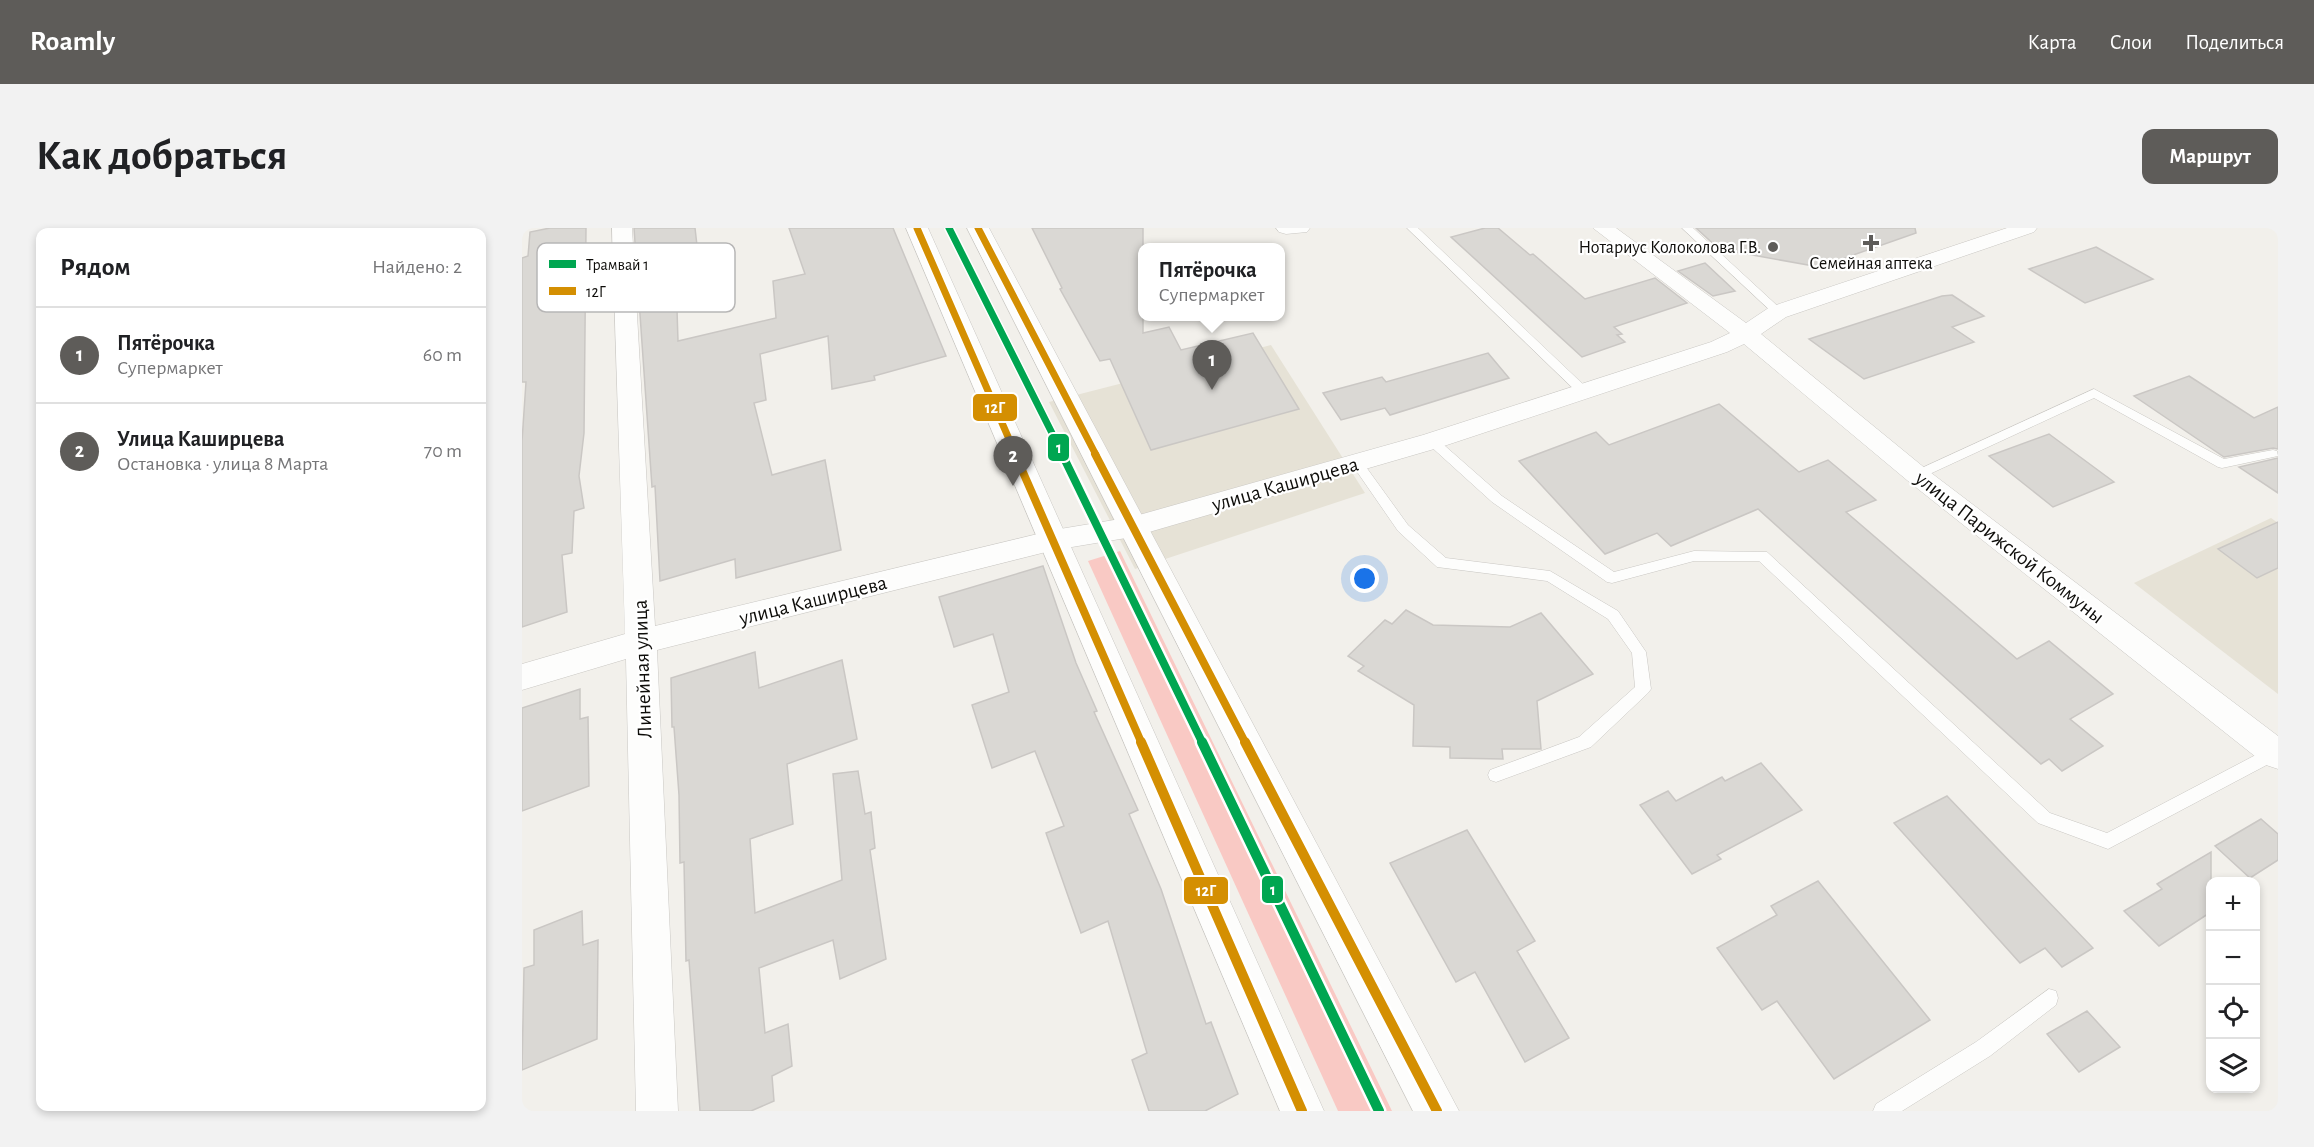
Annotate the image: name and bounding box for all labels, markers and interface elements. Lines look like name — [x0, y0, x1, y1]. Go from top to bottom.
text: Roamly — [30, 28, 115, 56]
text: Карта — [2027, 32, 2077, 53]
text: Слои — [2110, 32, 2152, 53]
text: Поделиться — [2185, 32, 2284, 53]
button: Маршрут — [2142, 129, 2278, 184]
text: Как добраться — [36, 135, 287, 177]
marker: Семейная аптека — [1864, 236, 1878, 250]
place label: Нотариус Колоколова Г.В. — [1578, 239, 1761, 257]
marker: Нотариус Колоколова Г.В. — [1766, 240, 1780, 254]
legend — [537, 243, 735, 312]
popup — [1138, 243, 1285, 321]
text: Рядом — [60, 254, 131, 280]
place label: Семейная аптека — [1809, 255, 1933, 273]
text: Найдено: 2 — [372, 257, 462, 277]
text: Трамвай 1 — [586, 257, 649, 273]
text: Пятёрочка — [1159, 259, 1257, 281]
text: 12Г — [586, 284, 607, 300]
text: Супермаркет — [1159, 285, 1264, 305]
text: Пятёрочка — [117, 332, 215, 354]
pin: 1 — [1192, 340, 1232, 390]
text: 1 — [76, 345, 83, 365]
text: 60 m — [423, 345, 462, 365]
text: Супермаркет — [117, 358, 223, 378]
line badge: 12Г — [972, 393, 1018, 422]
text: 12Г — [985, 400, 1006, 416]
text: Улица Каширцева — [117, 428, 284, 450]
line badge: 1 — [1047, 433, 1070, 462]
pin: 2 — [994, 436, 1032, 486]
text: 1 — [1056, 440, 1062, 456]
text: 2 — [75, 441, 84, 461]
text: 70 m — [424, 441, 462, 461]
street label: улица Каширцева — [1208, 453, 1361, 516]
text: Остановка · улица 8 Марта — [117, 454, 328, 474]
street label: улица Парижской Коммуны — [1910, 467, 2108, 628]
your location — [1350, 564, 1379, 593]
street label: улица Каширцева — [736, 572, 890, 629]
street label: Линейная улица — [630, 599, 655, 739]
line badge: 1 — [1261, 875, 1284, 904]
line badge: 12Г — [1183, 876, 1229, 905]
map controls — [2206, 877, 2260, 1093]
button: + — [2206, 877, 2260, 931]
text: 1 — [1270, 882, 1276, 898]
text: 12Г — [1196, 883, 1217, 899]
button: − — [2206, 931, 2260, 985]
button: locate — [2206, 985, 2260, 1039]
button: layers — [2206, 1039, 2260, 1093]

